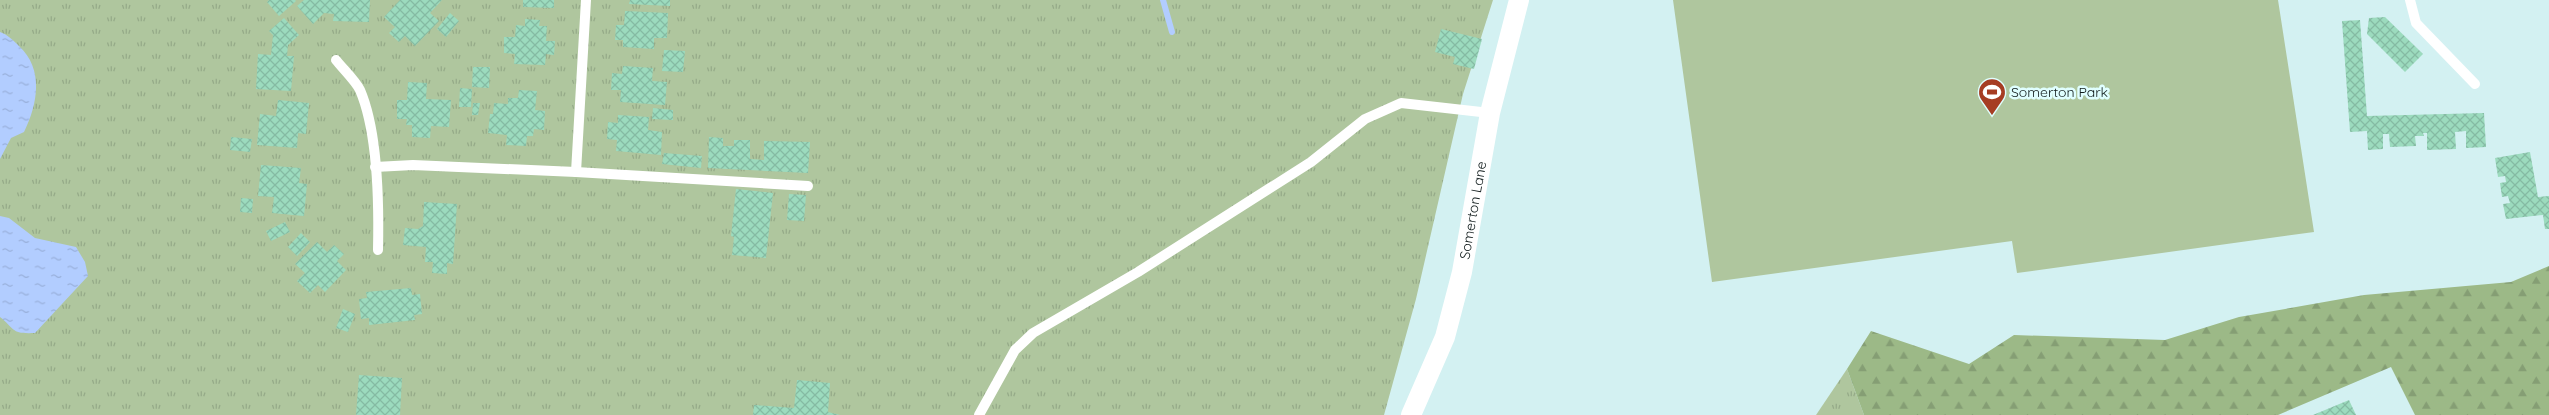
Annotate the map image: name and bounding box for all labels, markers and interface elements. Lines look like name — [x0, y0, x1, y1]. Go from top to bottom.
sports icon: Somerton Park — [1977, 77, 2007, 116]
place label: Somerton Park — [2011, 83, 2108, 101]
street label: Somerton Lane — [1455, 160, 1490, 261]

